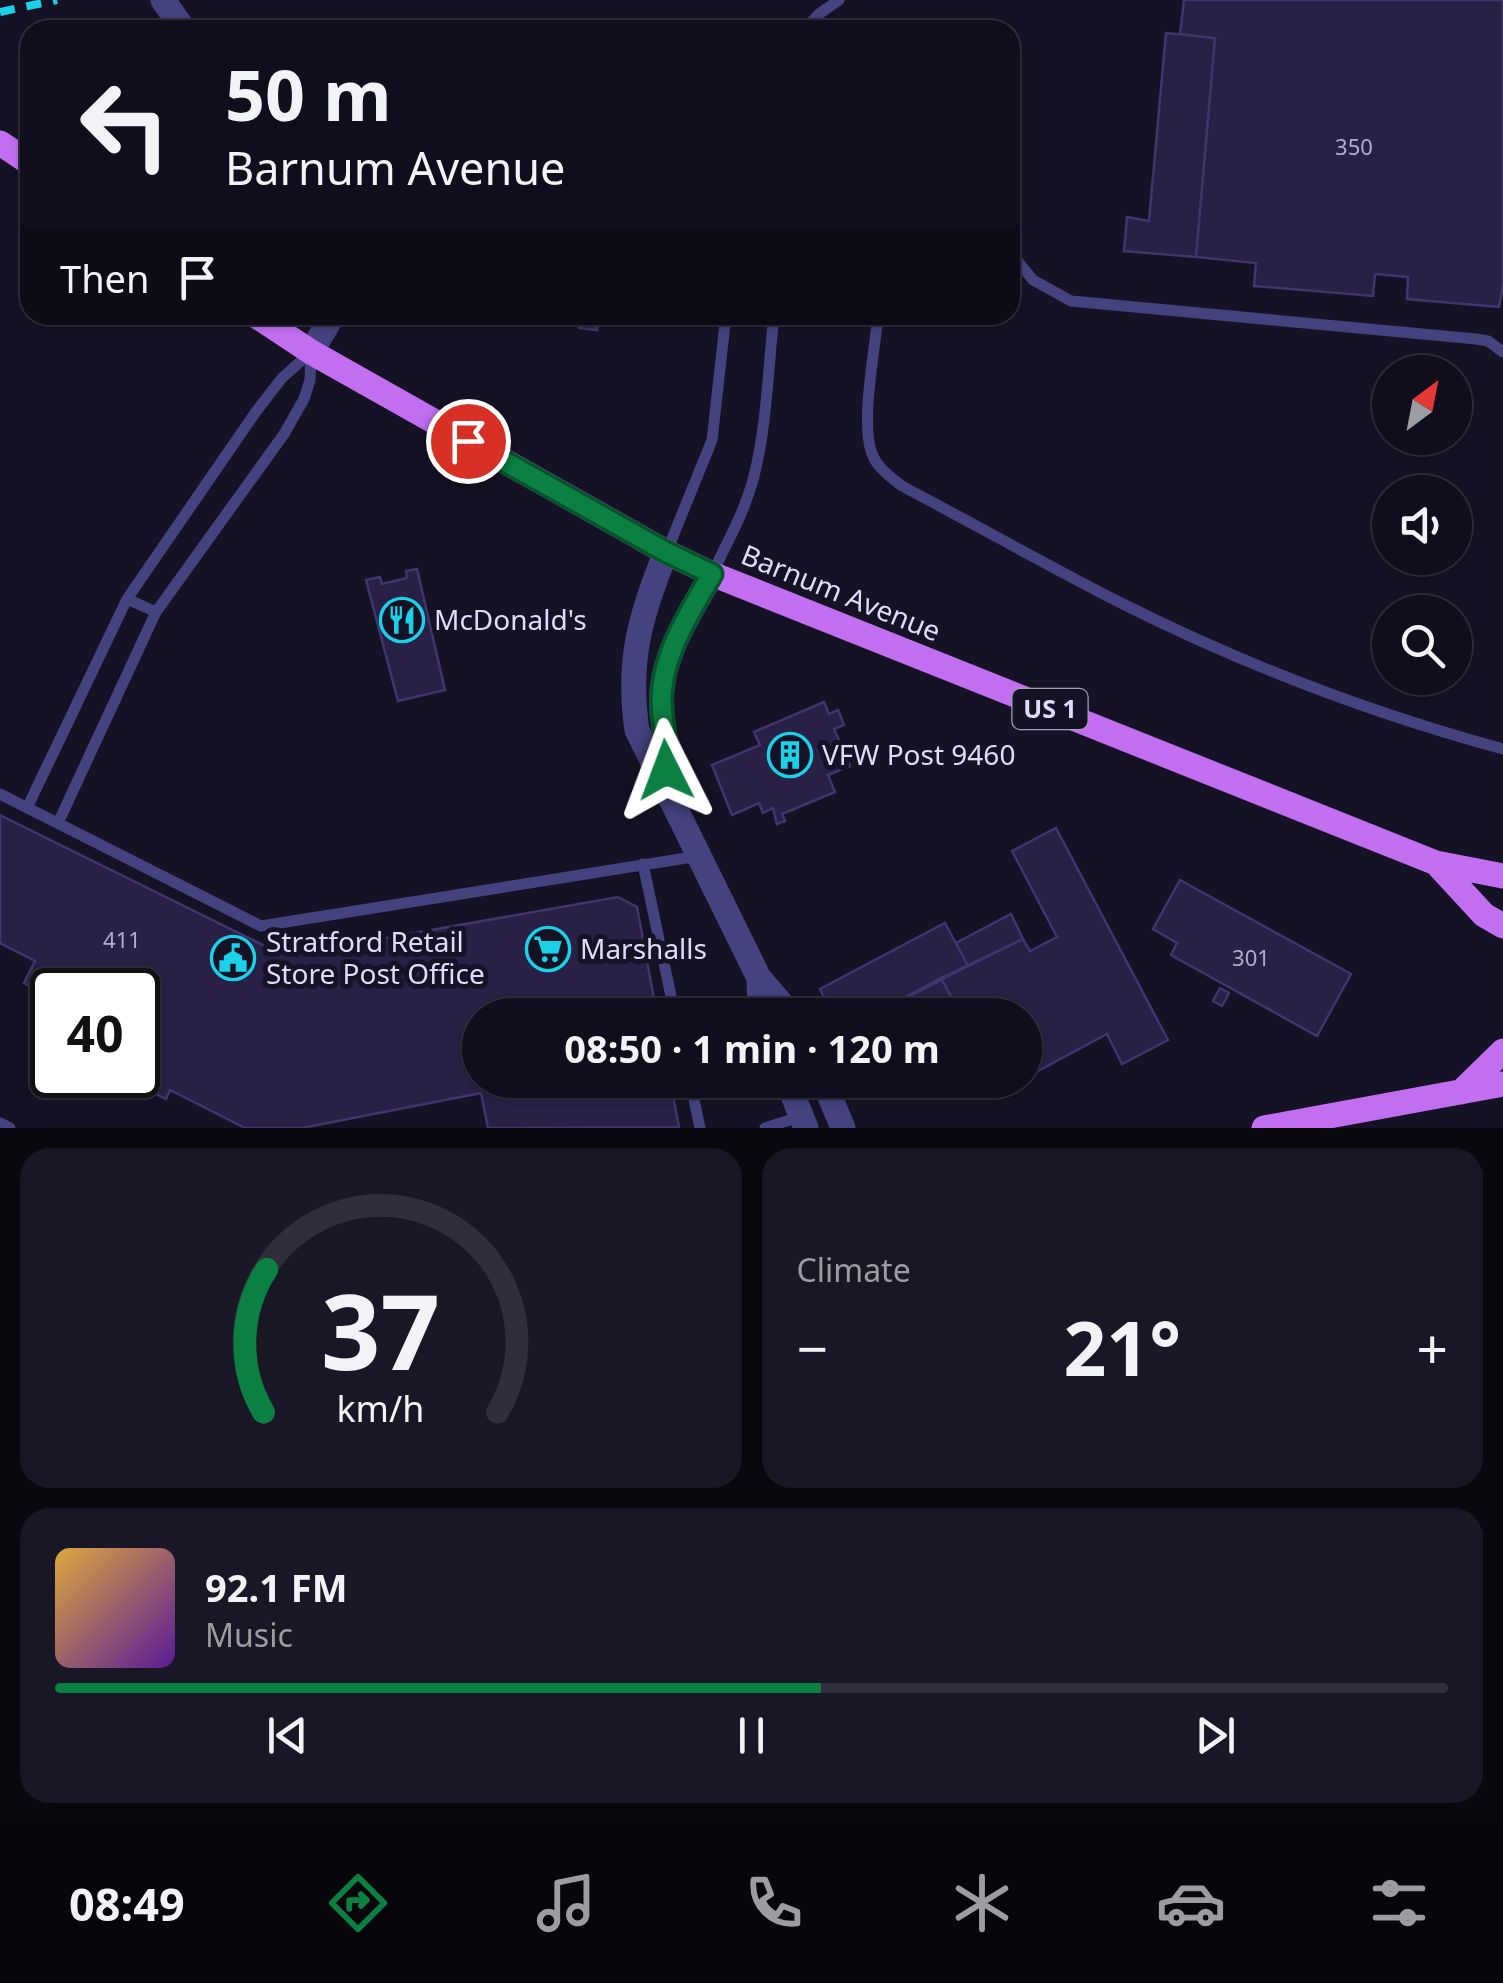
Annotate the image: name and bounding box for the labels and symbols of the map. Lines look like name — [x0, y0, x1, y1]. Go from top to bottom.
house number: 350 — [1335, 131, 1373, 161]
north arrow — [1372, 355, 1472, 455]
pin — [426, 399, 511, 484]
street label: Barnum Avenue — [736, 535, 947, 649]
restaurant icon: McDonald's — [379, 597, 425, 643]
place label: McDonald's — [434, 600, 587, 638]
road number: US 1 — [1012, 689, 1088, 729]
position arrow — [614, 718, 718, 822]
building icon: VFW Post 9460 — [767, 732, 813, 778]
place label: VFW Post 9460 — [822, 735, 1015, 773]
place label: Stratford Retail Store Post Office — [266, 922, 485, 992]
house number: 411 — [103, 924, 141, 954]
supermarket icon: Marshalls — [525, 926, 571, 972]
place label: Marshalls — [580, 929, 707, 967]
public building icon: Stratford Retail Store Post Office — [210, 935, 256, 981]
house number: 301 — [1232, 942, 1270, 972]
speed limit sign: 40 — [30, 968, 160, 1098]

